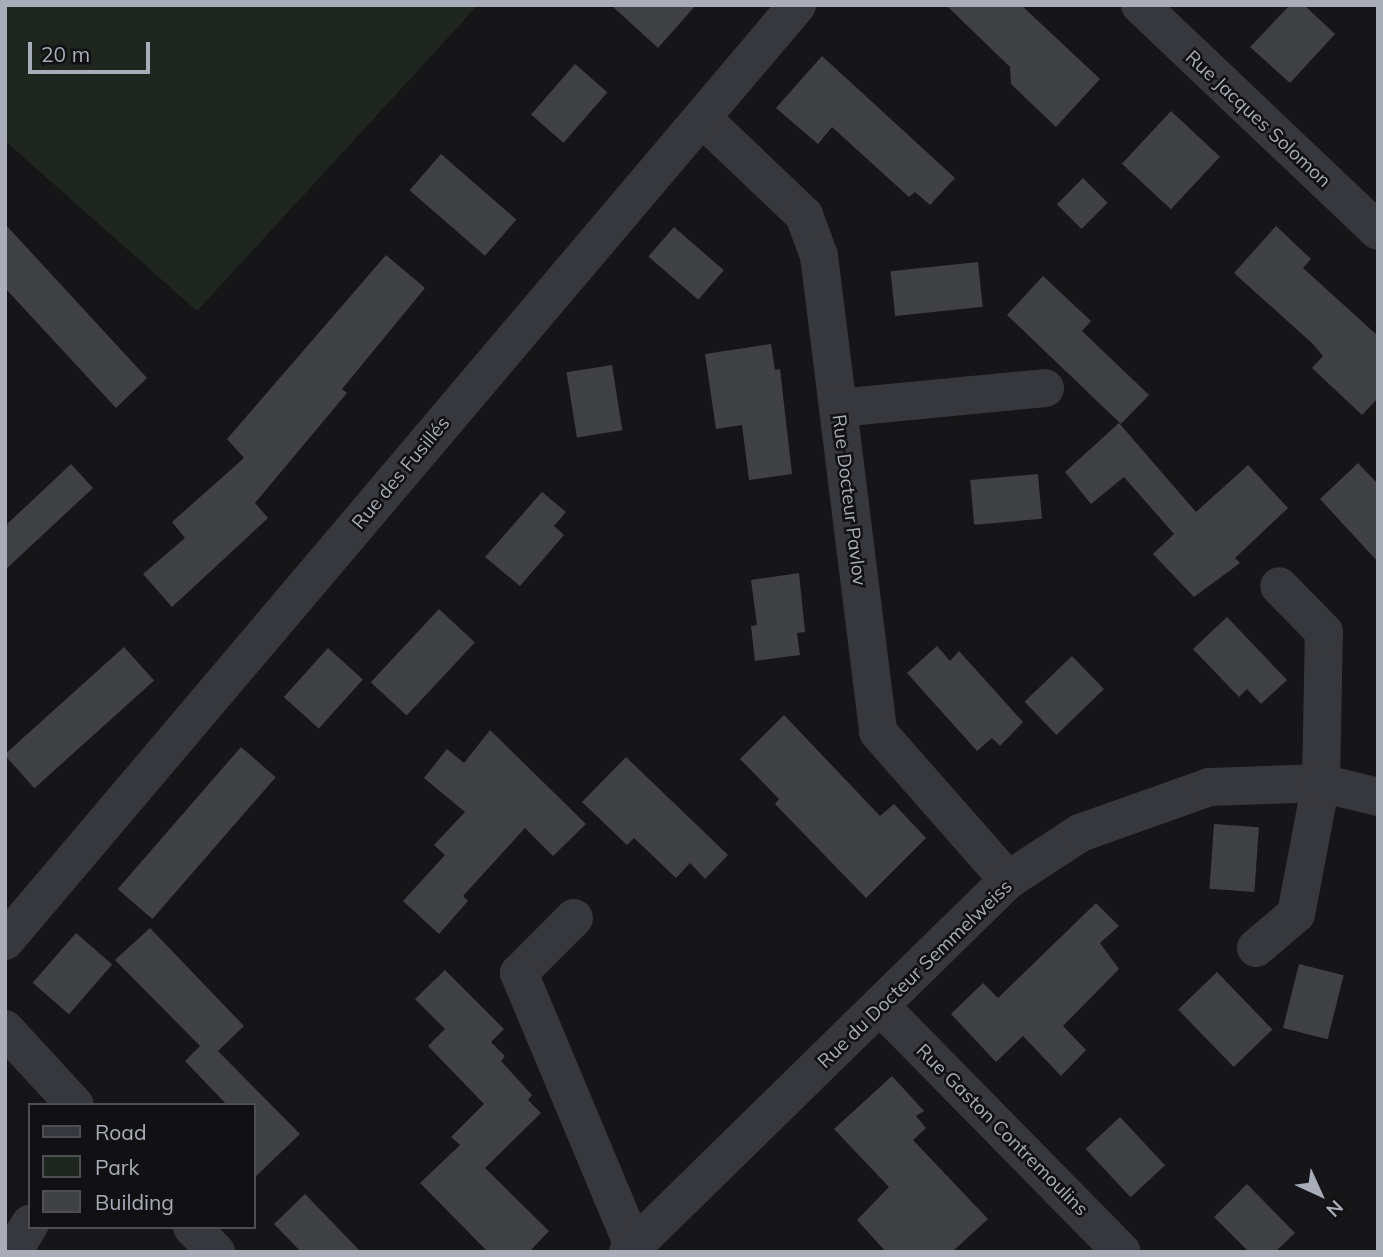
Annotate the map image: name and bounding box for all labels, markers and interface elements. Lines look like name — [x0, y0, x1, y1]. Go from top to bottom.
scale bar — [32, 28, 154, 72]
text: 20 m — [41, 41, 90, 67]
street label: Rue Jacques Solomon — [1181, 46, 1335, 192]
street label: Rue des Fusillés — [347, 412, 455, 534]
street label: Rue Docteur Pavlov — [827, 413, 871, 587]
street label: Rue du Docteur Semmelweiss — [813, 875, 1017, 1073]
street label: Rue Gaston Contremoulins — [911, 1039, 1093, 1221]
legend — [28, 1103, 256, 1229]
text: Road — [95, 1119, 146, 1145]
text: Park — [95, 1154, 139, 1180]
north arrow — [1285, 1159, 1355, 1229]
text: Building — [95, 1189, 174, 1215]
text: N — [1321, 1195, 1348, 1222]

